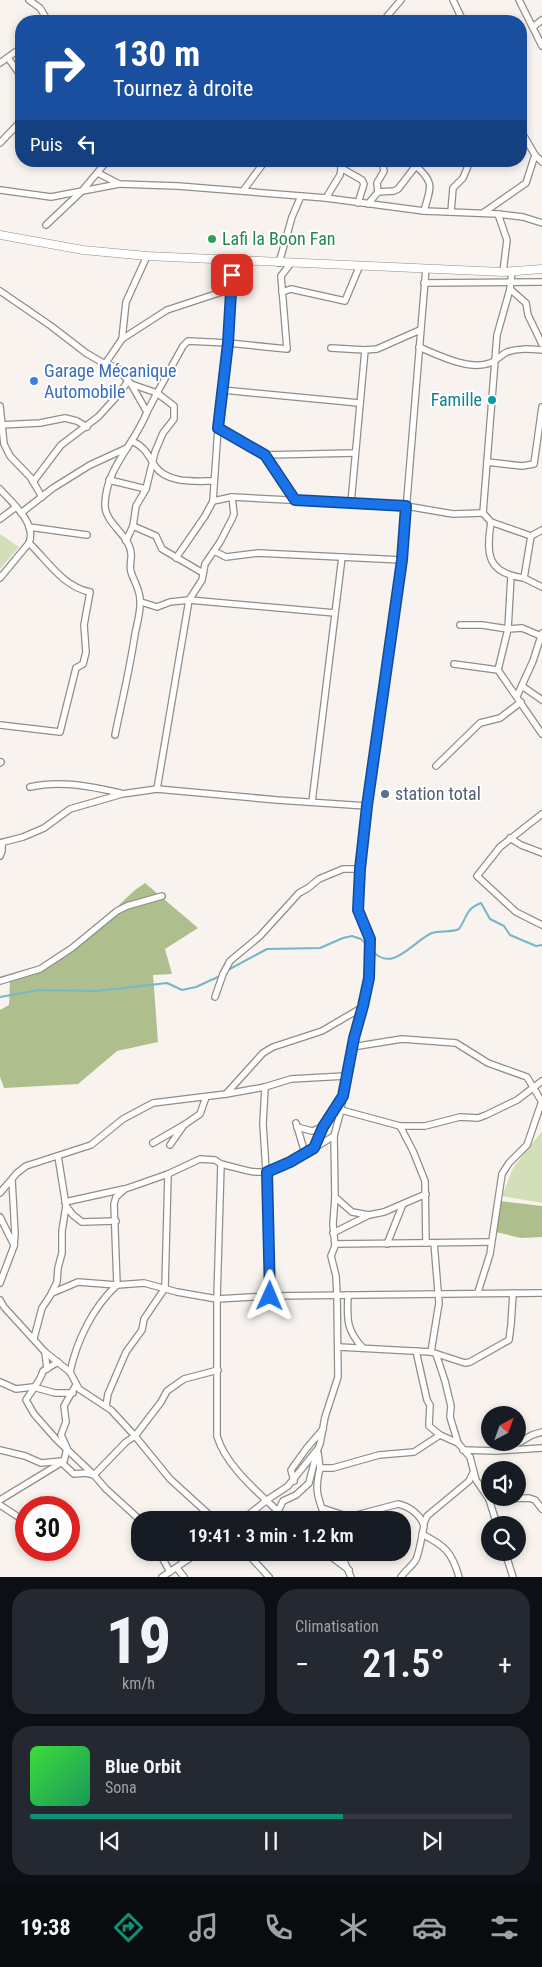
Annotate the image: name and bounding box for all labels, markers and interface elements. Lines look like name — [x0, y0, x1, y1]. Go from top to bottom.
text: 130 m — [113, 34, 200, 75]
icon: right — [30, 35, 95, 100]
text: Tournez à droite — [113, 76, 253, 101]
icon: left — [73, 130, 101, 158]
text: Puis — [30, 133, 63, 156]
place label: Lafi la Boon Fan — [222, 228, 335, 249]
marker: Lafi la Boon Fan — [206, 233, 218, 245]
pin — [211, 254, 253, 296]
icon: arrive — [218, 261, 246, 289]
place label: Garage Mécanique Automobile — [44, 360, 176, 402]
marker: Garage Mécanique Automobile — [28, 375, 40, 387]
place label: Famille — [431, 389, 482, 410]
marker: Famille — [486, 394, 498, 406]
place label: station total — [395, 783, 481, 804]
marker: station total — [379, 788, 391, 800]
position arrow — [243, 1269, 295, 1321]
north arrow — [481, 1406, 526, 1451]
map controls — [481, 1406, 526, 1561]
button: sound — [481, 1461, 526, 1506]
speed limit sign: 30 — [15, 1496, 80, 1561]
button: search — [481, 1516, 526, 1561]
text: 19:41 · 3 min · 1.2 km — [188, 1524, 354, 1547]
text: 19 — [106, 1603, 171, 1679]
text: Climatisation — [295, 1617, 379, 1636]
text: 21.5° — [362, 1642, 445, 1686]
text: − — [295, 1648, 309, 1681]
text: + — [498, 1648, 512, 1681]
text: km/h — [122, 1674, 155, 1693]
text: Blue Orbit — [105, 1755, 181, 1778]
text: Sona — [105, 1778, 137, 1797]
icon: previous — [96, 1827, 124, 1855]
icon: pause — [257, 1827, 285, 1855]
icon: next — [418, 1827, 446, 1855]
icon: directions — [111, 1910, 146, 1945]
icon: music — [186, 1910, 221, 1945]
icon: phone — [261, 1910, 296, 1945]
icon: climate — [336, 1910, 371, 1945]
icon: car — [412, 1910, 447, 1945]
icon: filters — [487, 1910, 522, 1945]
text: 19:38 — [20, 1915, 71, 1940]

